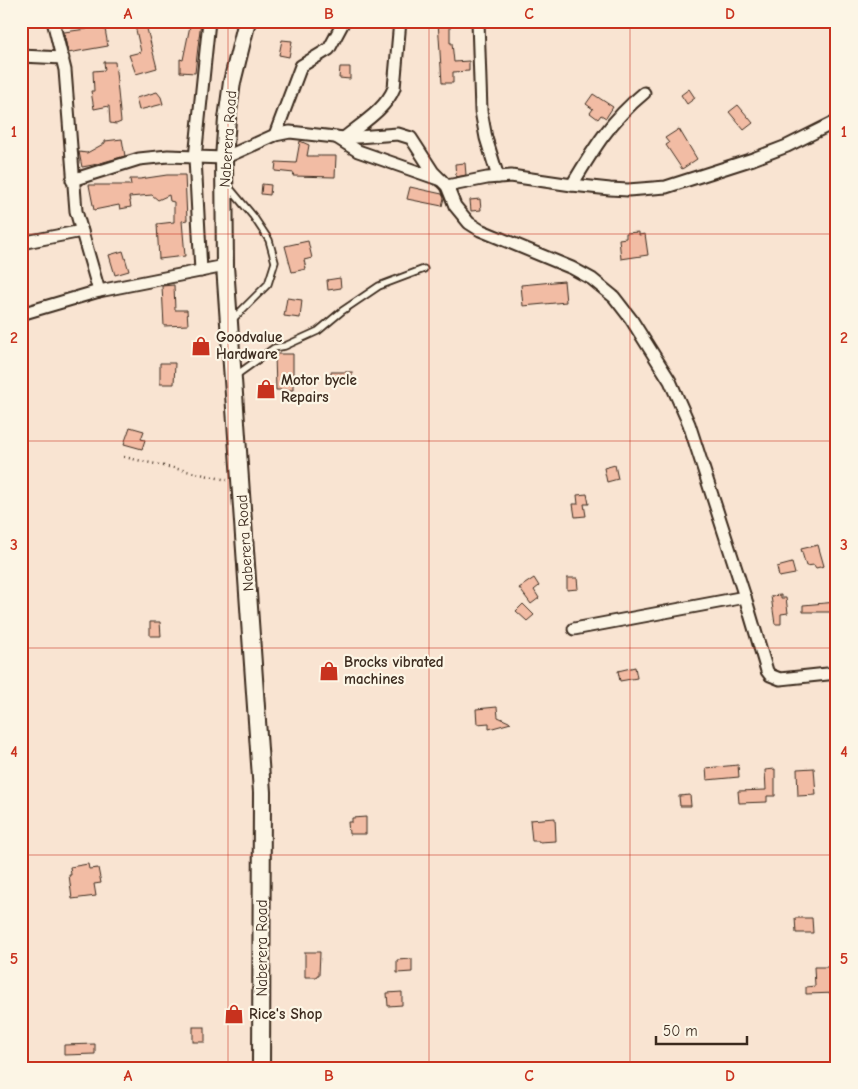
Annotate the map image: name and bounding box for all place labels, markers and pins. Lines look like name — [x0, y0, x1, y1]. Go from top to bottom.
place label: Goodvalue Hardware — [216, 328, 282, 363]
shop icon: Goodvalue Hardware — [190, 335, 212, 357]
place label: Motor bycle Repairs — [281, 371, 357, 406]
shop icon: Motor bycle Repairs — [255, 378, 277, 400]
place label: Brocks vibrated machines — [344, 653, 444, 688]
shop icon: Brocks vibrated machines — [318, 660, 340, 682]
shop icon: Rice's Shop — [223, 1003, 245, 1025]
place label: Rice's Shop — [249, 1005, 322, 1023]

